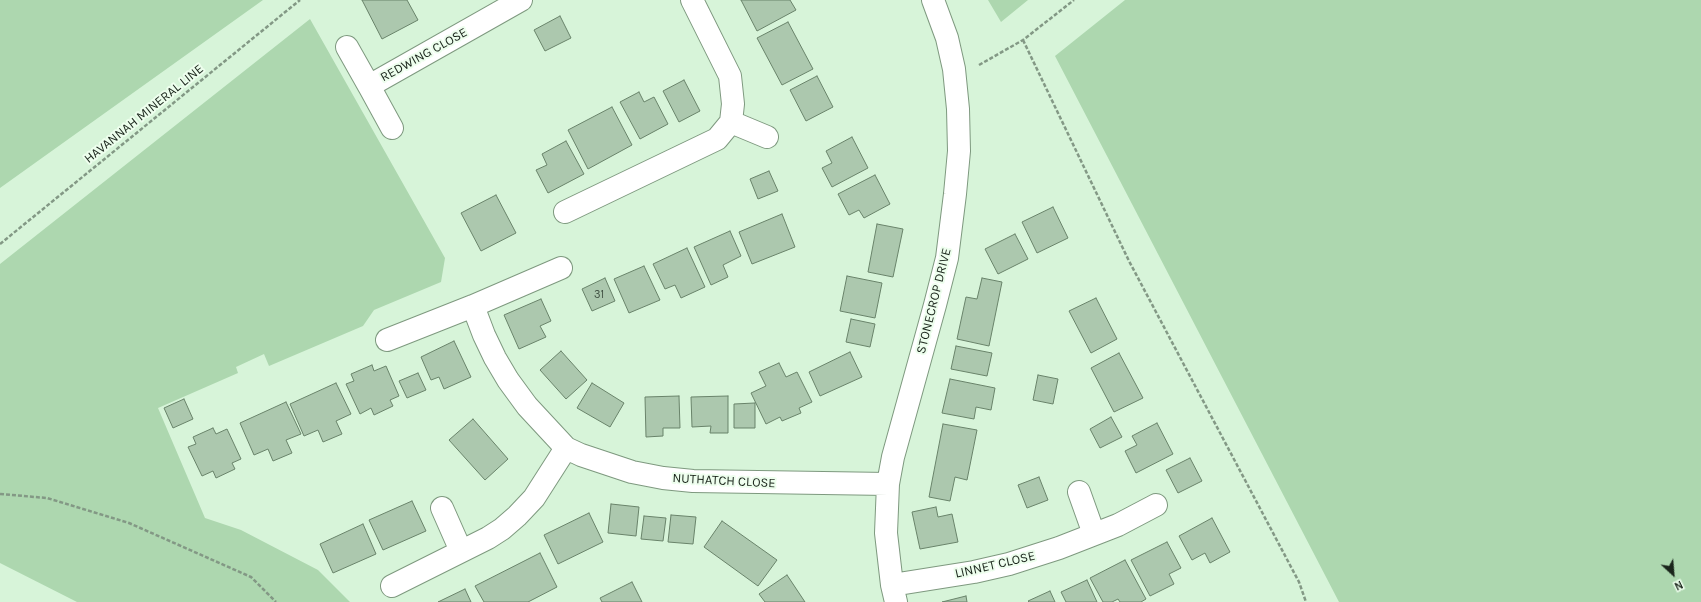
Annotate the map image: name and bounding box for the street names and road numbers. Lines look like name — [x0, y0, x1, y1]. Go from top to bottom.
street label: REDWING CLOSE — [378, 25, 470, 85]
street label: HAVANNAH MINERAL LINE — [81, 61, 207, 167]
street label: STONECROP DRIVE — [913, 247, 955, 355]
street label: NUTHATCH CLOSE — [672, 471, 776, 491]
street label: LINNET CLOSE — [953, 548, 1037, 582]

